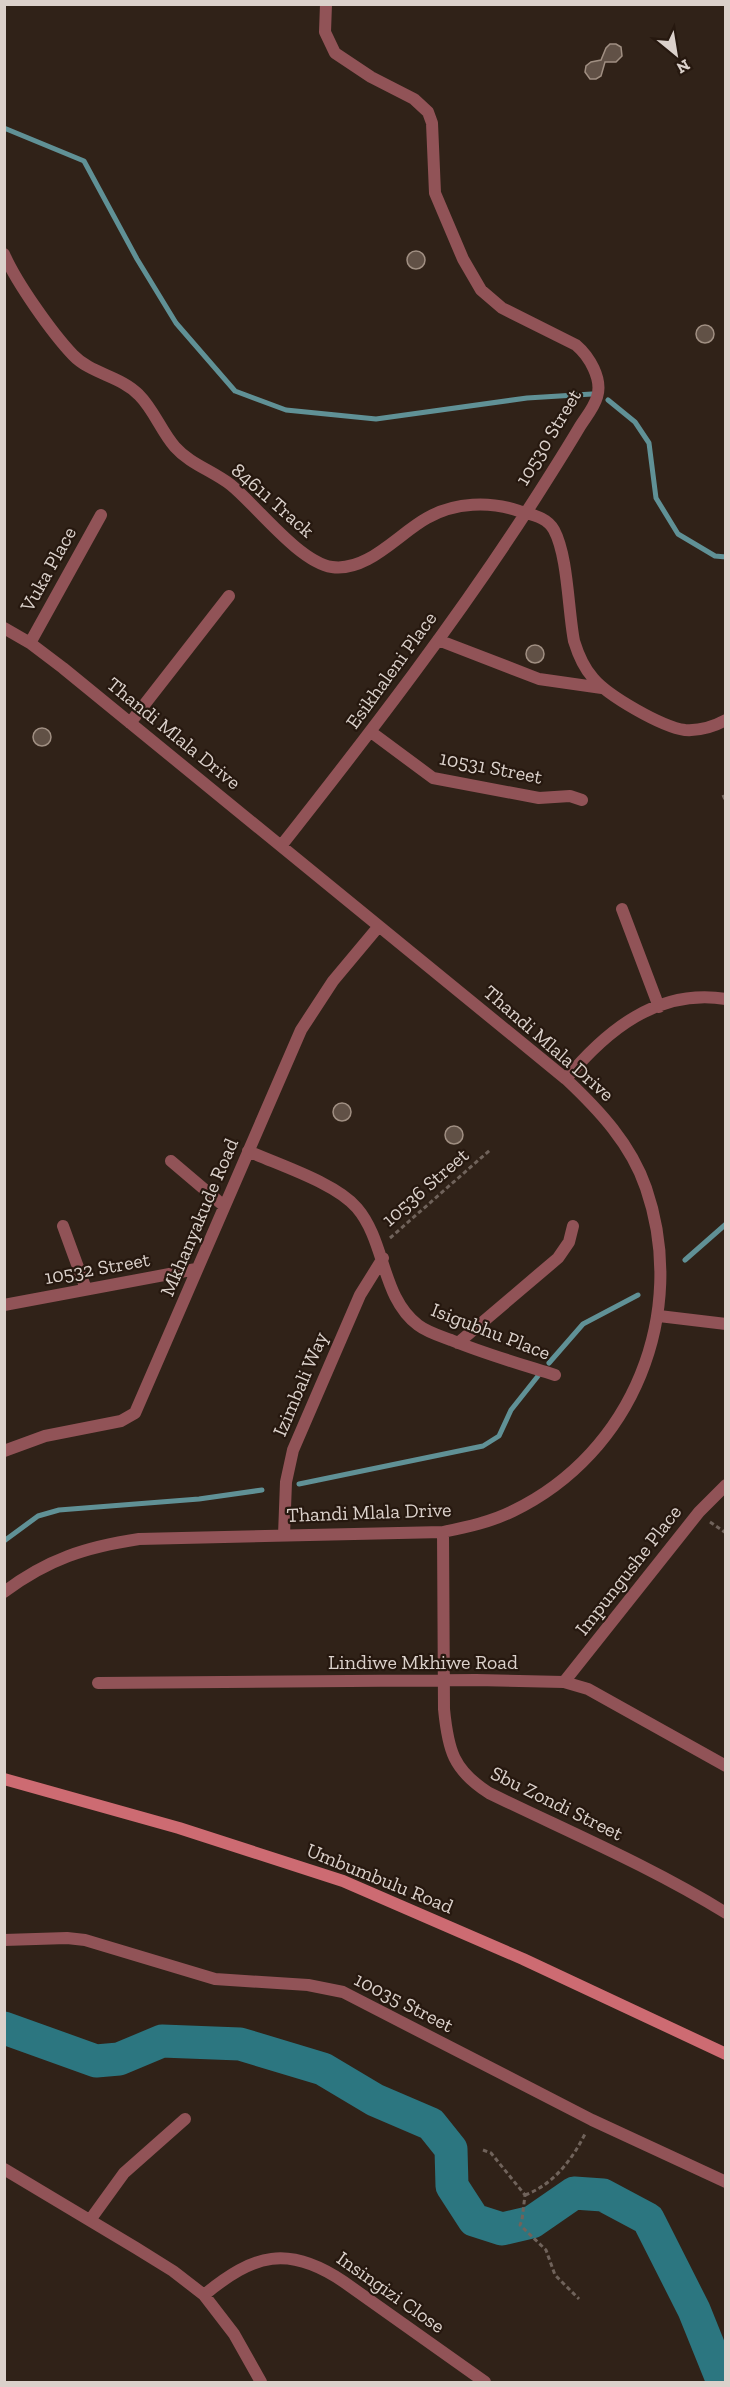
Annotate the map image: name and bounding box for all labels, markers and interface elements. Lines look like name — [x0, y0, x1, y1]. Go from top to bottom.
north arrow — [646, 24, 706, 84]
text: N — [673, 55, 693, 78]
street label: 10530 Street — [510, 384, 586, 489]
street label: 84611 Track — [227, 458, 320, 543]
street label: Vuka Place — [14, 522, 81, 616]
street label: Esikhaleni Place — [340, 607, 442, 733]
street label: Thandi Mlala Drive — [102, 672, 246, 794]
street label: 10531 Street — [438, 745, 545, 789]
street label: Thandi Mlala Drive — [479, 980, 619, 1106]
street label: Mkhanyakude Road — [155, 1134, 243, 1300]
street label: 10536 Street — [377, 1142, 474, 1231]
street label: 10532 Street — [42, 1247, 152, 1289]
street label: Isigubhu Place — [428, 1297, 554, 1365]
street label: Izimbali Way — [267, 1328, 333, 1440]
street label: Thandi Mlala Drive — [286, 1497, 452, 1527]
street label: Impungushe Place — [570, 1500, 686, 1640]
street label: Lindiwe Mkhiwe Road — [328, 1650, 518, 1674]
street label: Sbu Zondi Street — [487, 1761, 628, 1846]
street label: Umbumbulu Road — [303, 1838, 457, 1918]
street label: 10035 Street — [350, 1967, 458, 2037]
street label: Insingizi Close — [332, 2246, 450, 2338]

